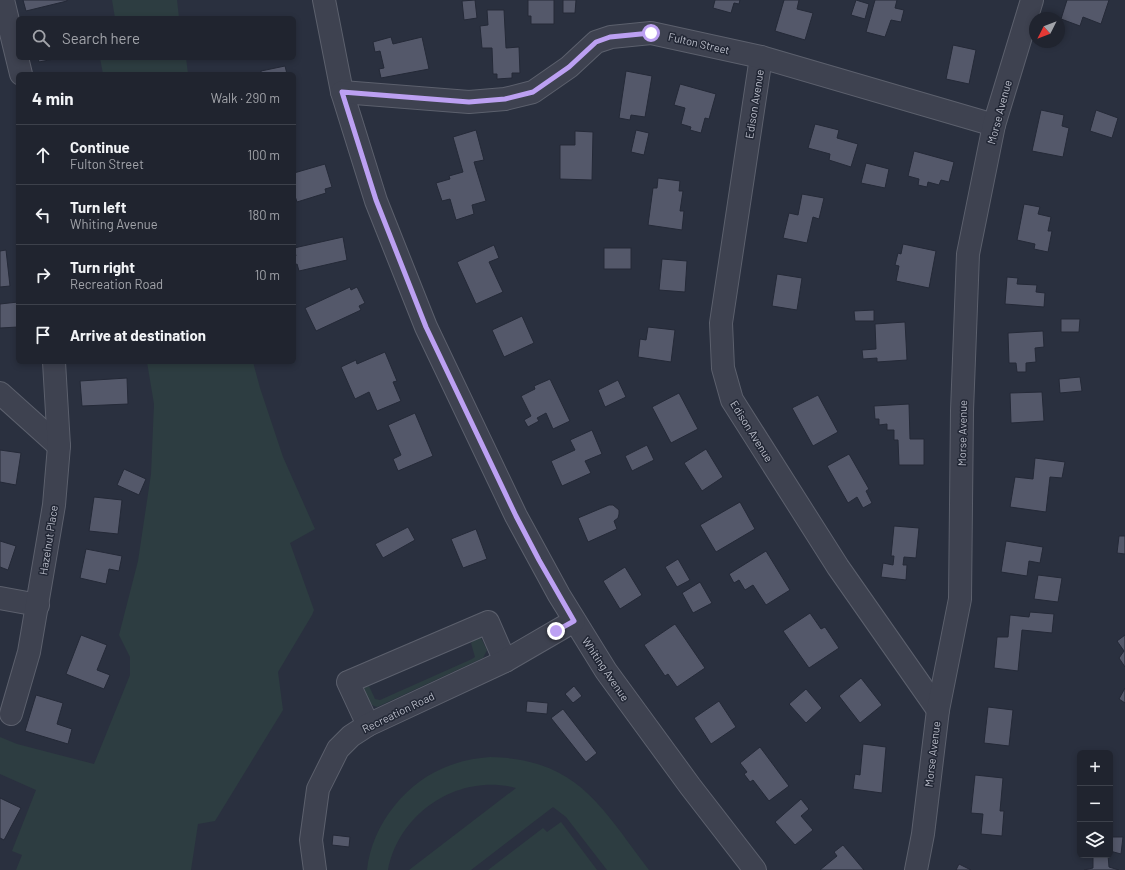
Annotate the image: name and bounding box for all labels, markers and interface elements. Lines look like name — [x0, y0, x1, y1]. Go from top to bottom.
north arrow — [1029, 12, 1065, 48]
search box — [16, 16, 296, 60]
route start — [642, 24, 660, 42]
icon: search — [30, 27, 52, 49]
text: Search here — [62, 29, 140, 47]
street label: Fulton Street — [667, 30, 731, 56]
street label: Edison Avenue — [742, 68, 766, 140]
street label: Morse Avenue — [984, 78, 1014, 146]
text: 4 min — [32, 88, 74, 108]
text: Walk · 290 m — [211, 90, 280, 106]
text: Continue — [70, 138, 130, 156]
icon: ahead — [32, 144, 54, 166]
text: 100 m — [247, 147, 280, 163]
text: Fulton Street — [70, 156, 144, 172]
text: Turn left — [70, 198, 126, 216]
icon: left — [32, 204, 54, 226]
text: 180 m — [248, 207, 280, 223]
text: Whiting Avenue — [70, 216, 158, 232]
text: Turn right — [70, 258, 135, 276]
icon: right — [32, 264, 54, 286]
text: 10 m — [255, 267, 280, 283]
text: Recreation Road — [70, 276, 163, 292]
icon: arrive — [32, 324, 54, 346]
text: Arrive at destination — [70, 326, 206, 344]
street label: Edison Avenue — [728, 398, 776, 464]
street label: Morse Avenue — [955, 400, 969, 466]
street label: Hazelnut Place — [36, 504, 60, 576]
route end — [547, 622, 565, 640]
street label: Whiting Avenue — [580, 635, 632, 703]
street label: Recreation Road — [360, 689, 436, 735]
street label: Morse Avenue — [922, 720, 942, 788]
map controls — [1077, 750, 1113, 858]
button: + — [1077, 750, 1113, 786]
button: − — [1077, 786, 1113, 822]
button: layers — [1077, 822, 1113, 858]

